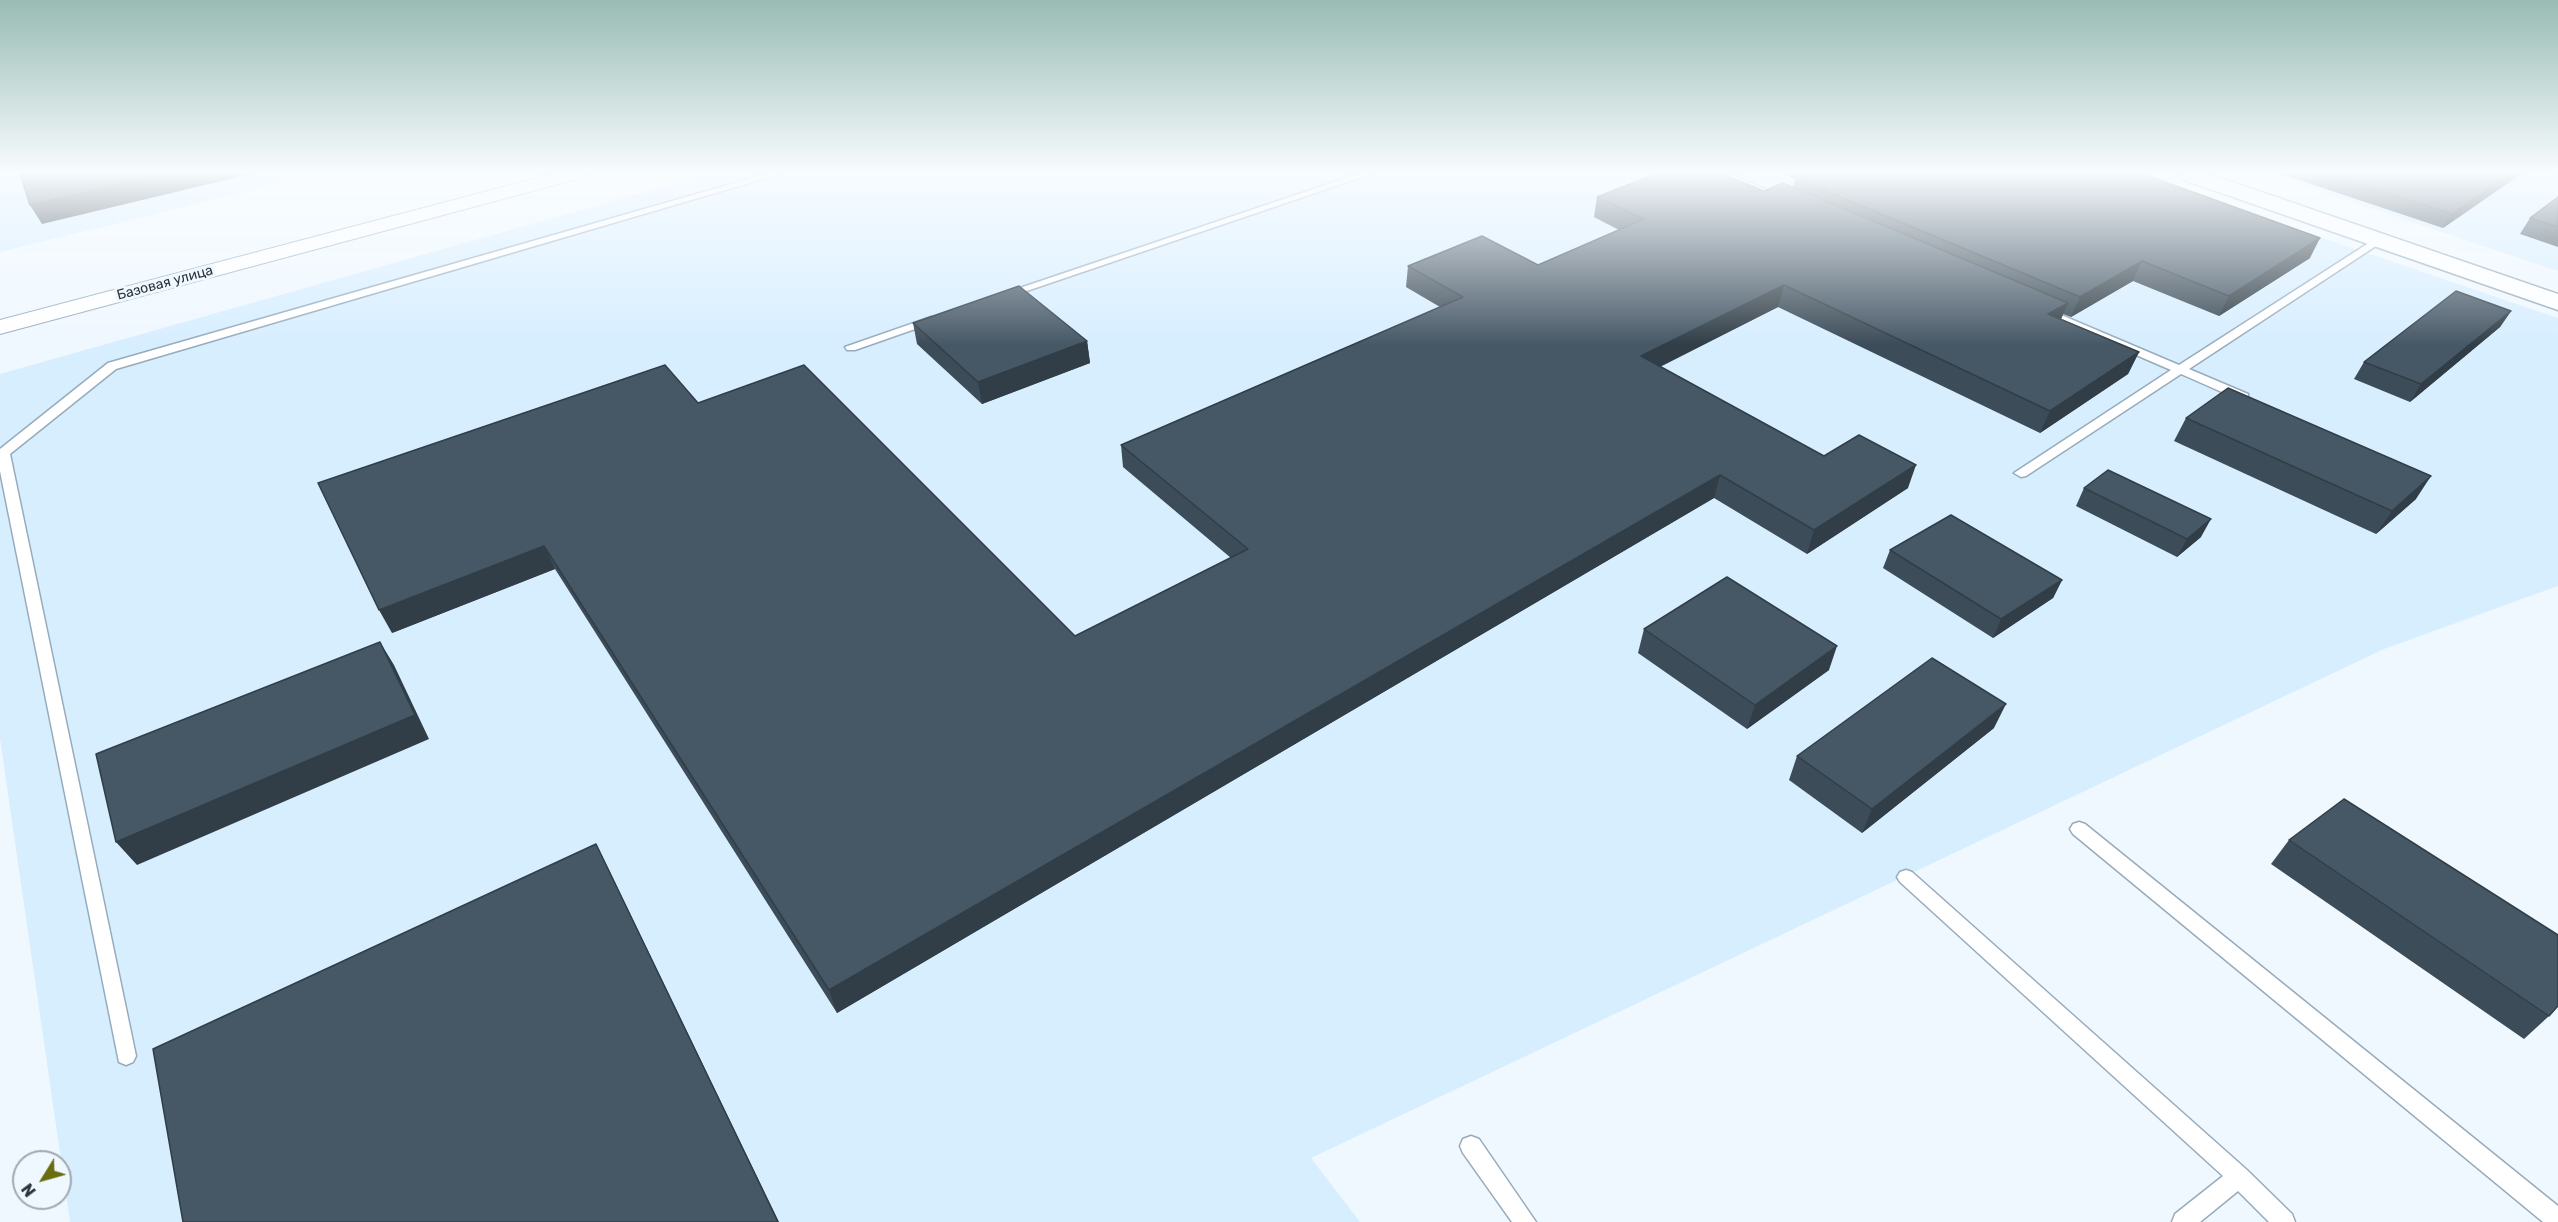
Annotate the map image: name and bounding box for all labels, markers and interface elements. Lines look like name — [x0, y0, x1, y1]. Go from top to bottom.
street label: Базовая улица — [115, 262, 215, 304]
north arrow — [12, 1150, 72, 1210]
text: N — [18, 1180, 40, 1200]

